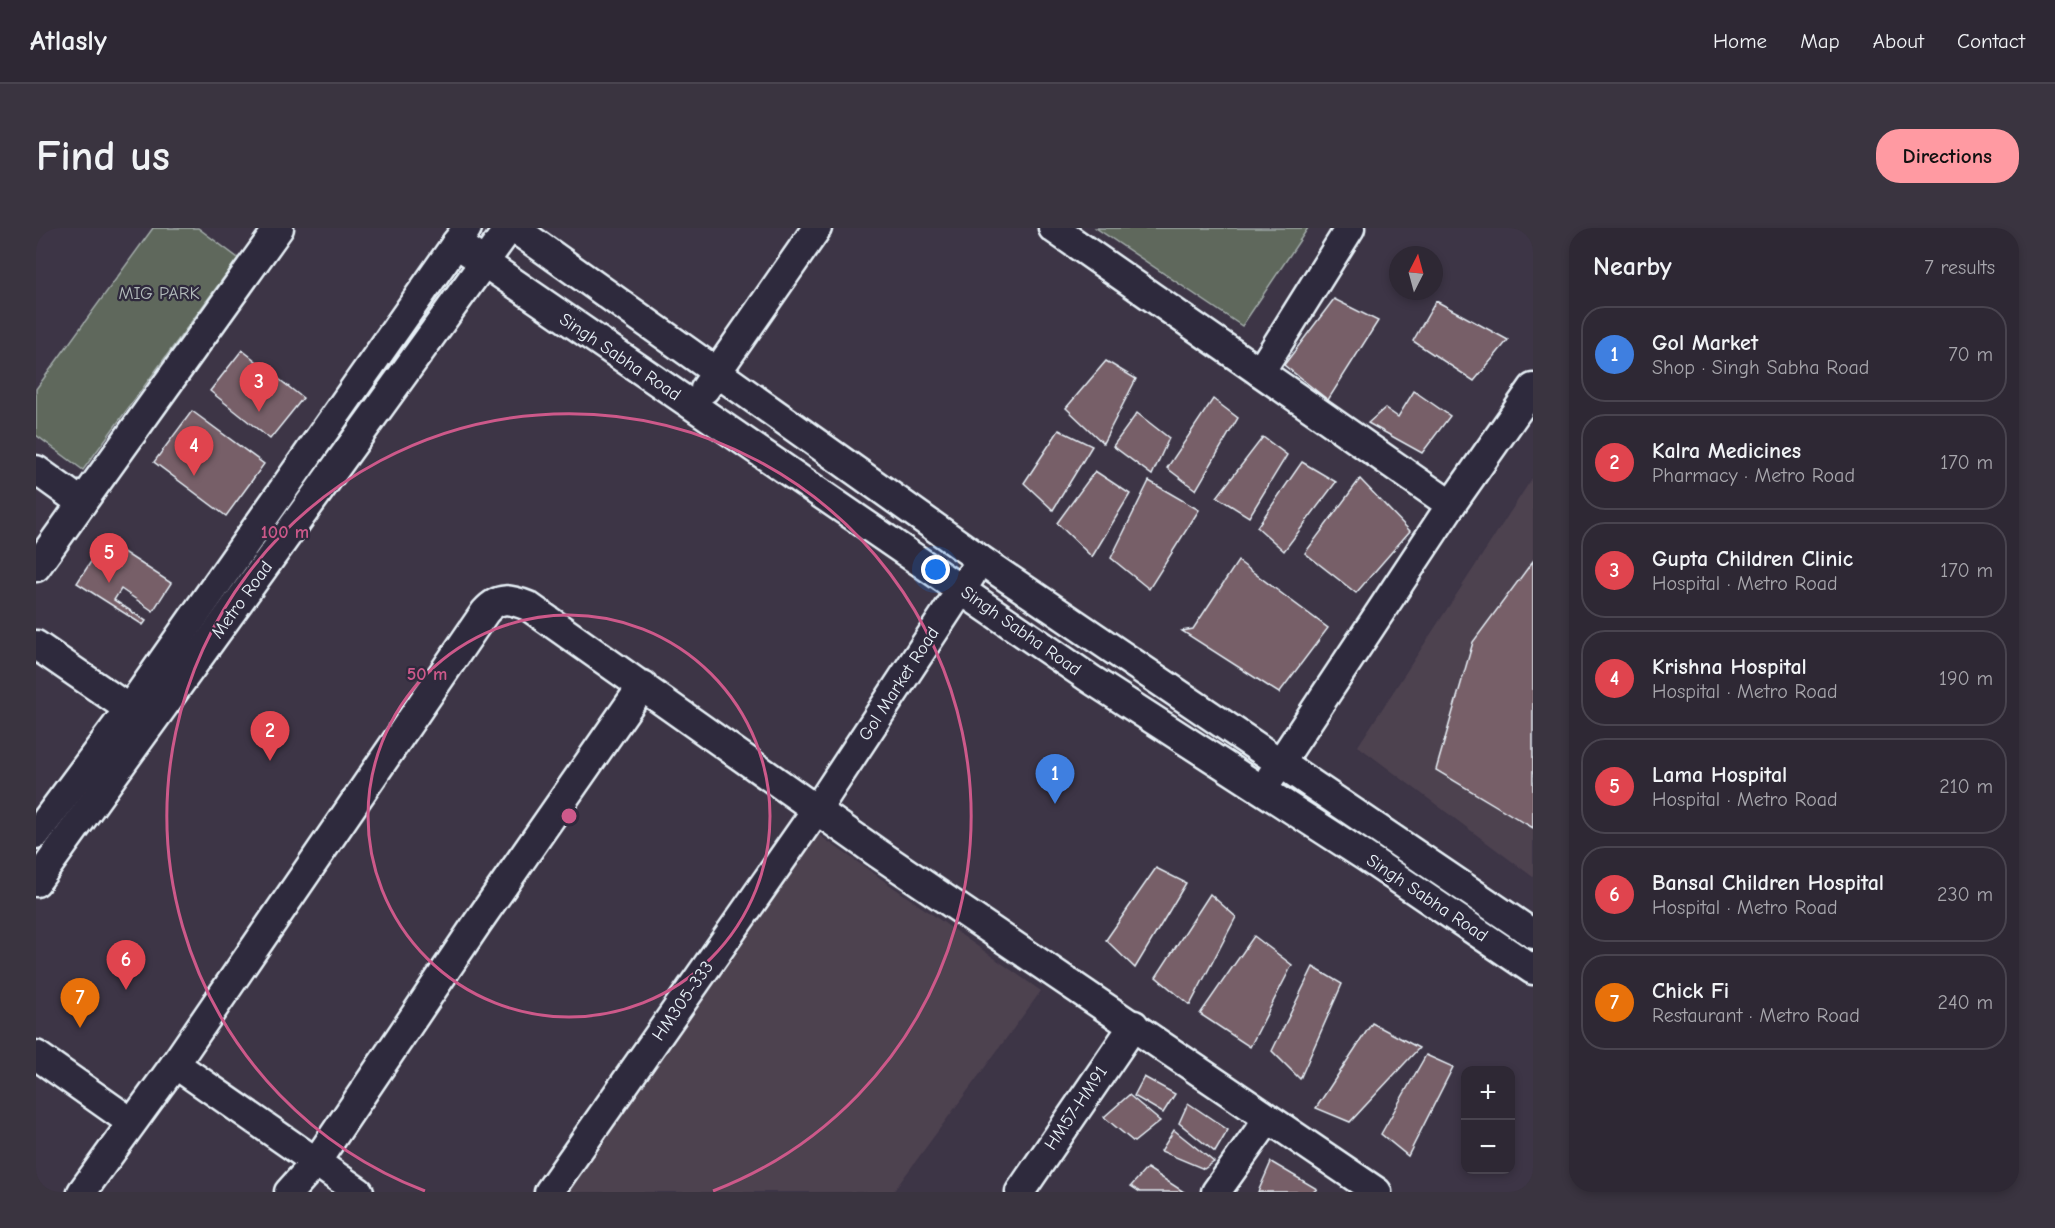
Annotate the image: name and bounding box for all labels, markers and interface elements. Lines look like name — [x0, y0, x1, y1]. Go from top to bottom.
text: Atlasly — [30, 25, 107, 57]
text: Home — [1713, 29, 1767, 53]
text: Map — [1800, 29, 1840, 53]
text: About — [1873, 29, 1924, 53]
text: Contact — [1957, 29, 2025, 53]
button: Directions — [1876, 129, 2019, 183]
text: Find us — [36, 132, 170, 181]
north arrow — [1389, 246, 1443, 300]
text: Nearby — [1593, 252, 1672, 282]
text: 7 results — [1924, 256, 1995, 279]
park label: MIG PARK — [118, 283, 200, 304]
street label: Singh Sabha Road — [555, 309, 685, 405]
text: Gol Market — [1652, 330, 1758, 356]
text: 1 — [1611, 343, 1618, 366]
text: 70 m — [1948, 343, 1993, 366]
text: Shop · Singh Sabha Road — [1652, 356, 1869, 379]
pin: 3 — [240, 362, 278, 412]
pin: 4 — [174, 426, 214, 476]
text: Kalra Medicines — [1652, 438, 1801, 464]
text: 2 — [1610, 451, 1619, 474]
text: 170 m — [1940, 451, 1993, 474]
text: Pharmacy · Metro Road — [1652, 464, 1855, 487]
text: 100 m — [261, 522, 309, 543]
pin: 5 — [90, 534, 128, 583]
text: Gupta Children Clinic — [1652, 546, 1853, 572]
your location — [921, 555, 950, 584]
street label: Metro Road — [207, 557, 277, 643]
text: 3 — [1610, 559, 1619, 582]
text: 170 m — [1940, 559, 1993, 582]
text: Hospital · Metro Road — [1652, 572, 1838, 595]
street label: Singh Sabha Road — [957, 582, 1085, 680]
street label: Gol Market Road — [854, 623, 944, 745]
text: Krishna Hospital — [1652, 654, 1807, 680]
text: 50 m — [407, 664, 447, 685]
text: 4 — [1610, 667, 1619, 690]
text: 190 m — [1939, 667, 1993, 690]
text: Hospital · Metro Road — [1652, 680, 1838, 703]
pin: 2 — [250, 712, 290, 761]
pin: 1 — [1036, 754, 1074, 804]
text: Lama Hospital — [1652, 762, 1787, 788]
text: 5 — [1609, 775, 1620, 798]
text: 210 m — [1939, 775, 1993, 798]
text: Hospital · Metro Road — [1652, 788, 1838, 811]
centre of rings — [559, 806, 579, 826]
street label: Singh Sabha Road — [1362, 850, 1492, 946]
text: Bansal Children Hospital — [1652, 870, 1884, 896]
text: 6 — [1609, 883, 1620, 906]
text: 230 m — [1937, 883, 1993, 906]
text: Hospital · Metro Road — [1652, 896, 1838, 919]
pin: 6 — [106, 940, 146, 990]
street label: HM305-333 — [648, 957, 718, 1045]
pin: 7 — [60, 978, 99, 1028]
text: Chick Fi — [1652, 978, 1729, 1004]
text: 7 — [1610, 991, 1619, 1014]
text: 240 m — [1938, 991, 1993, 1014]
text: Restaurant · Metro Road — [1652, 1004, 1860, 1027]
street label: HM57-HM91 — [1040, 1062, 1112, 1154]
map controls — [1461, 1066, 1515, 1174]
button: + — [1461, 1066, 1515, 1120]
button: − — [1461, 1120, 1515, 1174]

